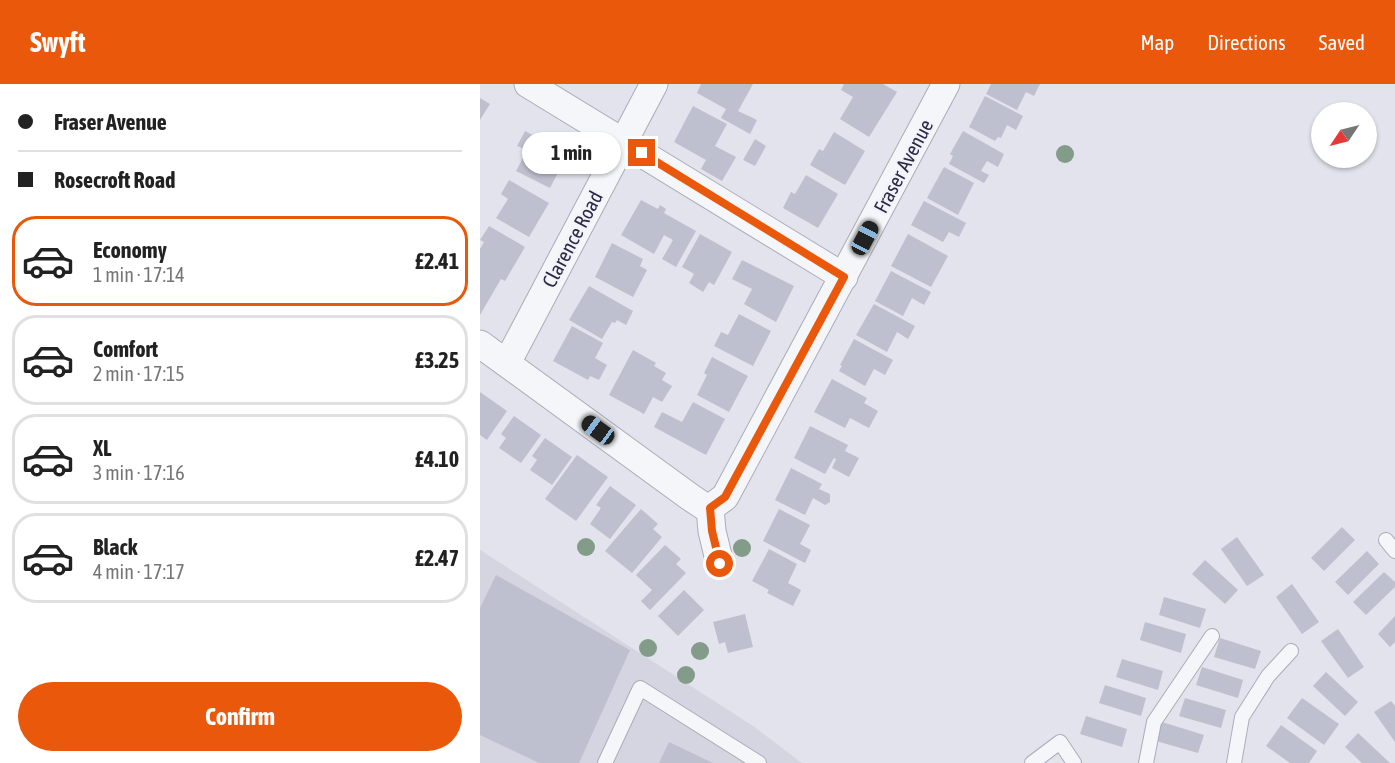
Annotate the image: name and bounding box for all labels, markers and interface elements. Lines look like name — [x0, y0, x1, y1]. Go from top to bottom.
text: Swyft — [30, 26, 86, 58]
text: Map — [1140, 30, 1174, 54]
text: Directions — [1207, 30, 1286, 54]
text: Saved — [1319, 30, 1365, 54]
north arrow — [1311, 102, 1377, 168]
map controls — [1311, 102, 1377, 168]
text: Fraser Avenue — [54, 109, 167, 135]
street label: Fraser Avenue — [869, 115, 937, 217]
callout: 1 min — [522, 132, 621, 174]
route end — [628, 139, 655, 166]
text: 1 min — [551, 141, 592, 164]
text: Rosecroft Road — [54, 167, 175, 193]
street label: Clarence Road — [537, 187, 607, 291]
car — [849, 218, 881, 258]
icon: car — [21, 234, 75, 288]
text: Economy — [93, 237, 167, 263]
text: £2.41 — [415, 248, 459, 274]
text: 1 min · 17:14 — [93, 263, 185, 286]
icon: car — [21, 333, 75, 387]
text: Comfort — [93, 336, 158, 362]
text: £3.25 — [415, 347, 459, 373]
text: 2 min · 17:15 — [93, 362, 185, 385]
car — [578, 412, 618, 448]
icon: car — [21, 432, 75, 486]
text: XL — [93, 435, 111, 461]
text: £4.10 — [415, 446, 459, 472]
text: 3 min · 17:16 — [93, 461, 185, 484]
icon: car — [21, 531, 75, 585]
text: Black — [93, 534, 137, 560]
text: £2.47 — [415, 545, 459, 571]
route start — [706, 550, 733, 577]
text: 4 min · 17:17 — [93, 560, 185, 583]
button: Confirm — [18, 682, 462, 751]

